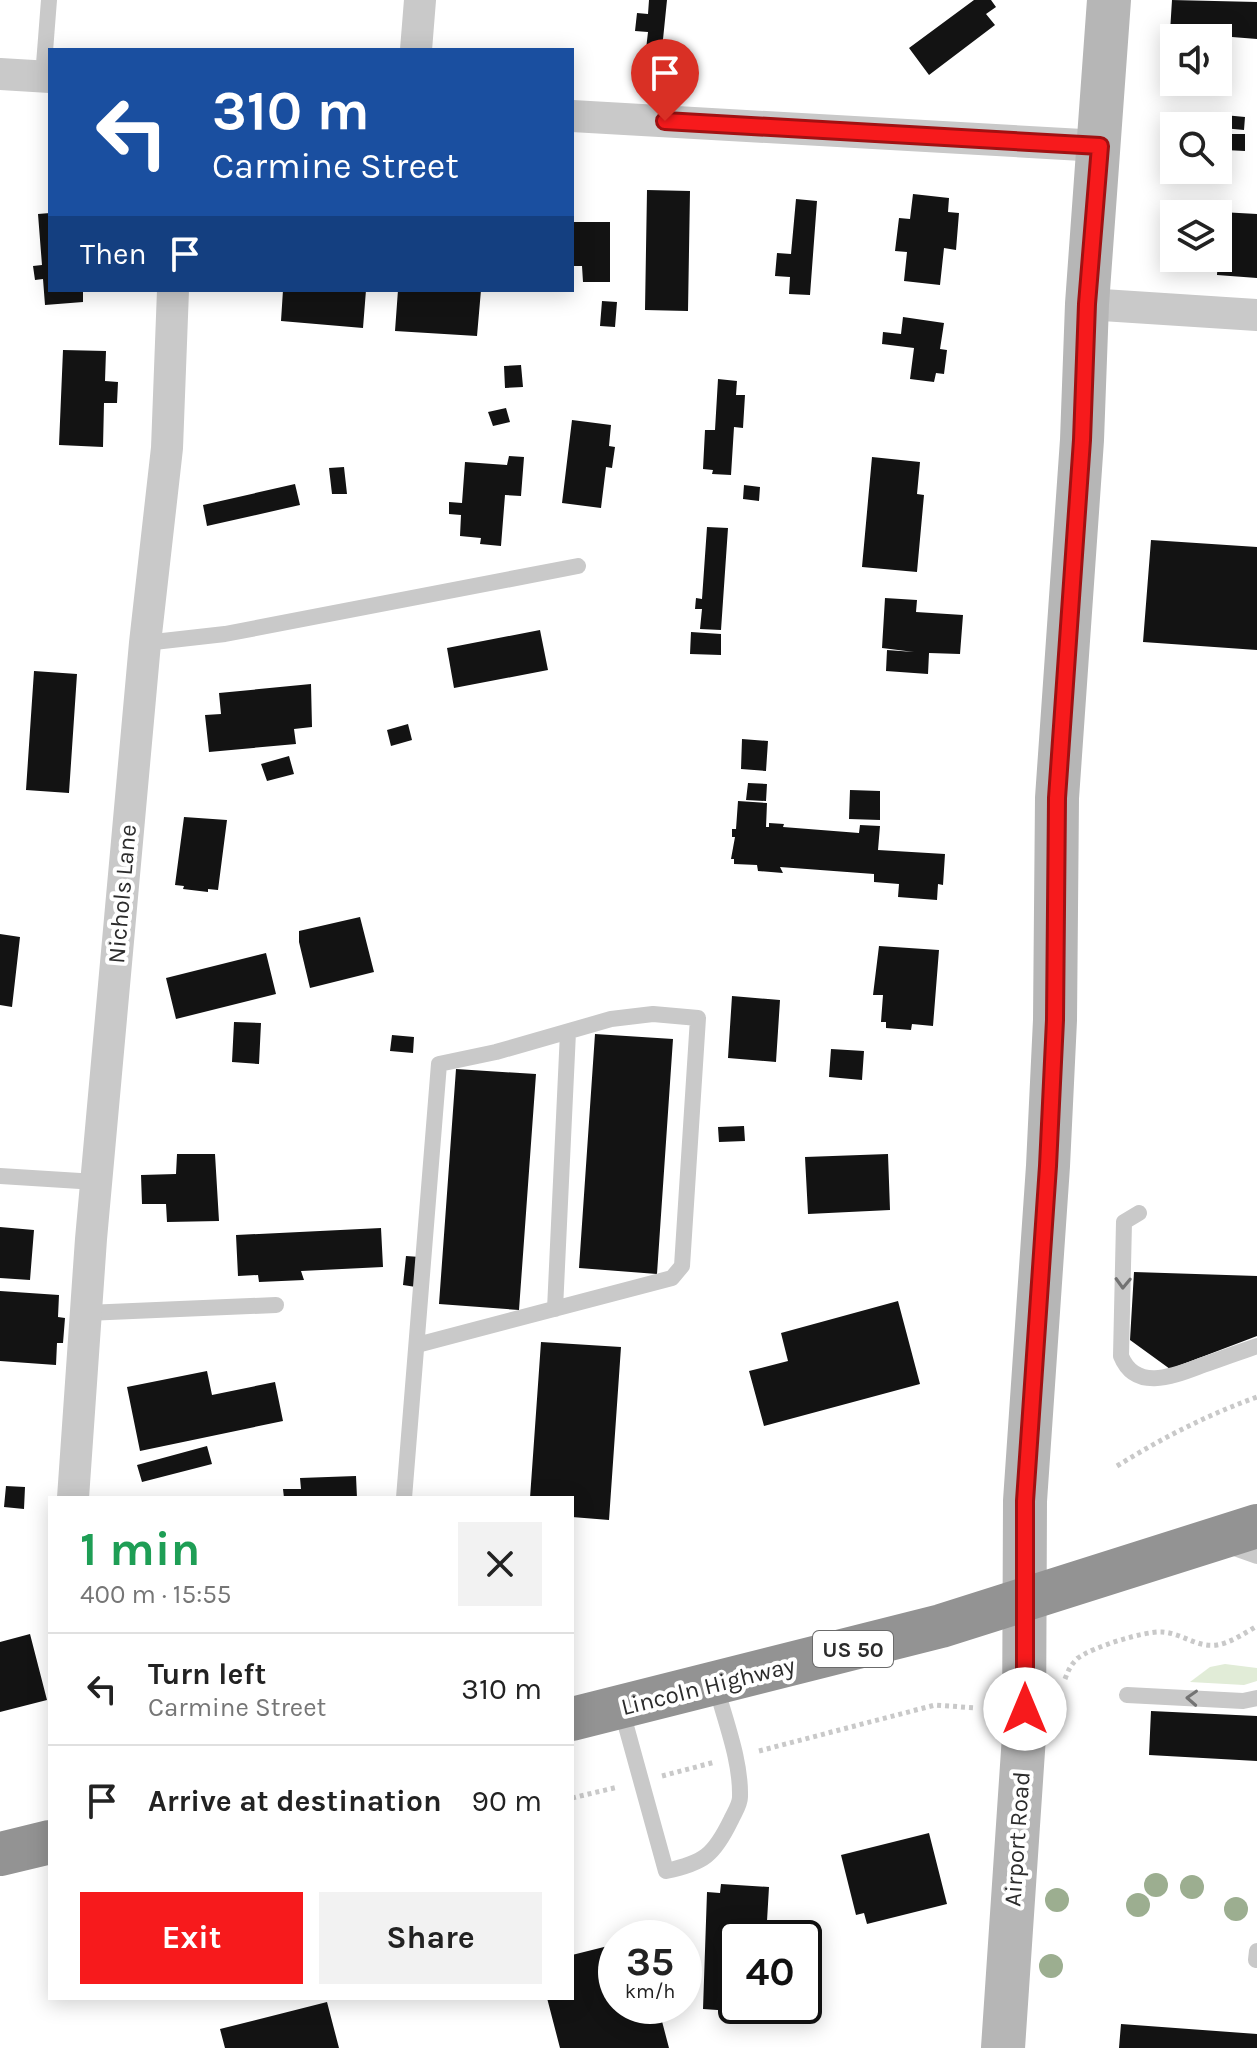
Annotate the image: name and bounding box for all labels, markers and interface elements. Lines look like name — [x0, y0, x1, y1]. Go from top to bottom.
map controls — [1160, 24, 1232, 272]
button: sound — [1160, 24, 1232, 96]
pin — [631, 39, 699, 121]
icon: arrive — [643, 51, 687, 95]
text: 310 m — [212, 78, 370, 143]
icon: left — [80, 80, 184, 184]
button: search — [1160, 112, 1232, 184]
text: Carmine Street — [212, 145, 459, 187]
button: layers — [1160, 200, 1232, 272]
icon: arrive — [163, 232, 207, 276]
text: Then — [80, 236, 147, 272]
street label: Nichols Lane — [102, 823, 142, 965]
one-way arrow — [1114, 1277, 1131, 1290]
text: 1 min — [80, 1521, 200, 1577]
button: close — [458, 1522, 542, 1606]
text: 400 m · 15:55 — [80, 1579, 232, 1610]
road number: US 50 — [813, 1631, 893, 1667]
street label: Lincoln Highway — [618, 1651, 798, 1721]
text: Turn left — [148, 1656, 266, 1692]
icon: left — [80, 1667, 124, 1711]
position arrow — [983, 1667, 1067, 1751]
text: 310 m — [461, 1671, 542, 1707]
one-way arrow — [1185, 1690, 1198, 1707]
text: Carmine Street — [148, 1692, 326, 1723]
street label: Airport Road — [998, 1770, 1036, 1908]
icon: arrive — [80, 1779, 124, 1823]
text: Arrive at destination — [148, 1783, 442, 1819]
text: 90 m — [472, 1783, 542, 1819]
button: Exit — [80, 1892, 303, 1984]
button: Share — [319, 1892, 542, 1984]
speed limit sign: 40 — [718, 1920, 822, 2024]
text: 35 — [626, 1938, 674, 1985]
text: km/h — [625, 1980, 675, 2003]

